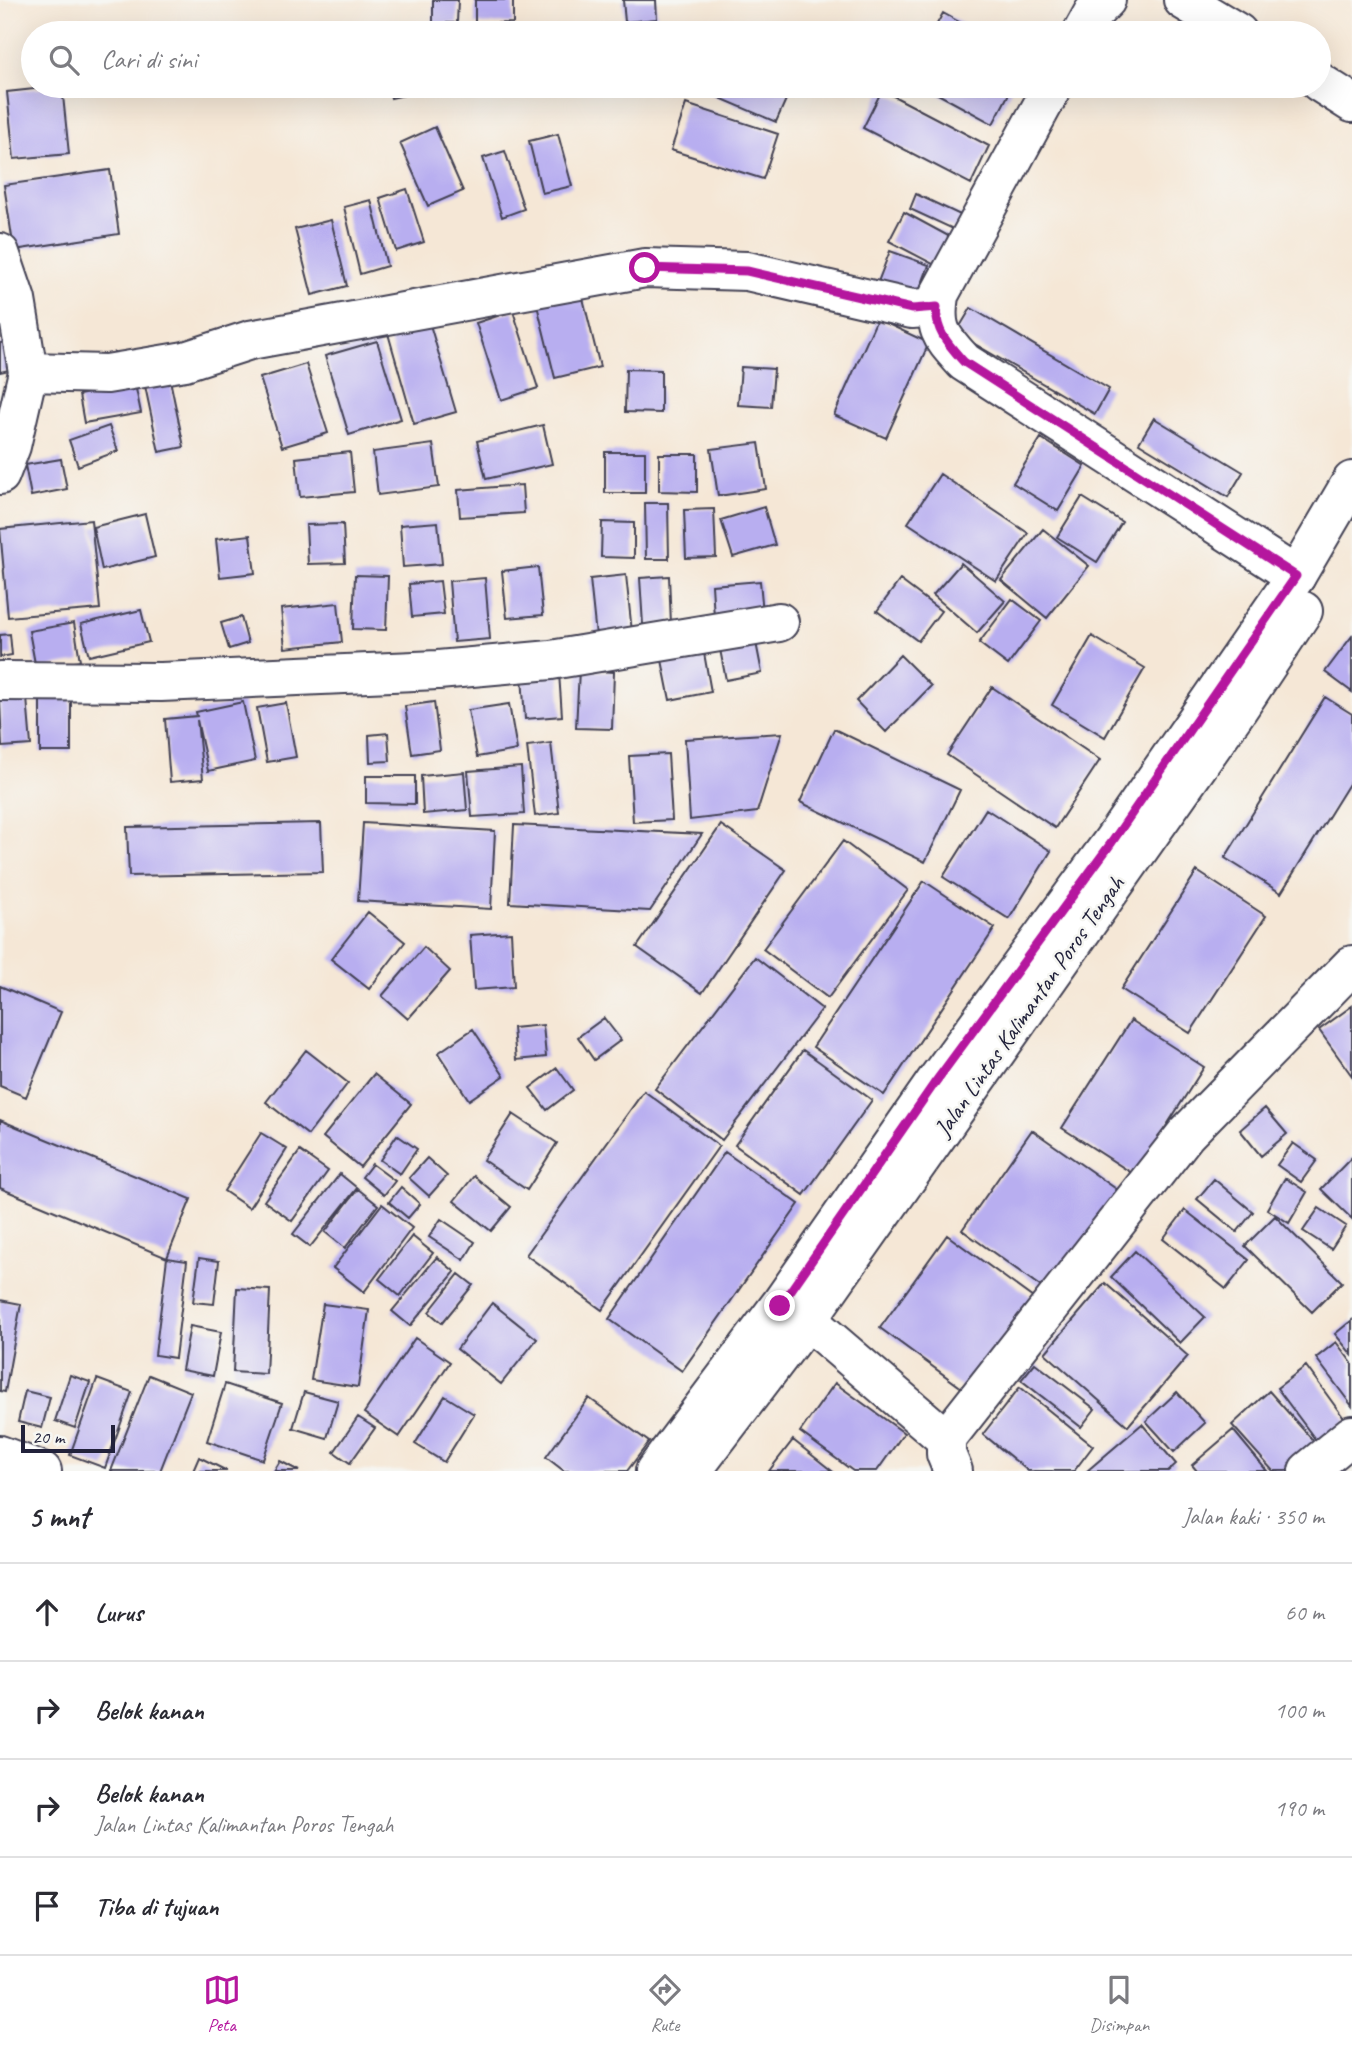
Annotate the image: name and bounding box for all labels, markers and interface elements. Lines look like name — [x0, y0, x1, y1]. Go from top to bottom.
search box — [21, 21, 1331, 98]
icon: search — [45, 41, 83, 79]
text: Cari di sini — [101, 43, 197, 76]
route start — [629, 252, 660, 283]
street label: Jalan Lintas Kalimantan Poros Tengah — [927, 869, 1131, 1143]
route end — [764, 1290, 795, 1321]
scale bar — [21, 1422, 116, 1454]
text: 20 m — [32, 1425, 64, 1449]
text: 5 mnt — [28, 1498, 89, 1536]
text: Jalan kaki · 350 m — [1182, 1502, 1324, 1531]
icon: ahead — [28, 1593, 66, 1631]
text: Lurus — [95, 1596, 143, 1629]
text: 60 m — [1285, 1598, 1324, 1627]
icon: right — [28, 1691, 66, 1729]
text: Belok kanan — [95, 1694, 204, 1727]
text: 100 m — [1275, 1696, 1324, 1725]
text: Belok kanan — [95, 1777, 204, 1810]
icon: right — [28, 1789, 66, 1827]
text: 190 m — [1275, 1794, 1324, 1823]
text: Jalan Lintas Kalimantan Poros Tengah — [95, 1810, 394, 1839]
icon: arrive — [28, 1887, 66, 1925]
text: Tiba di tujuan — [95, 1890, 219, 1923]
tab: Peta — [203, 1971, 241, 2037]
tab: Rute — [646, 1971, 684, 2037]
tab: Disimpan — [1089, 1971, 1149, 2037]

